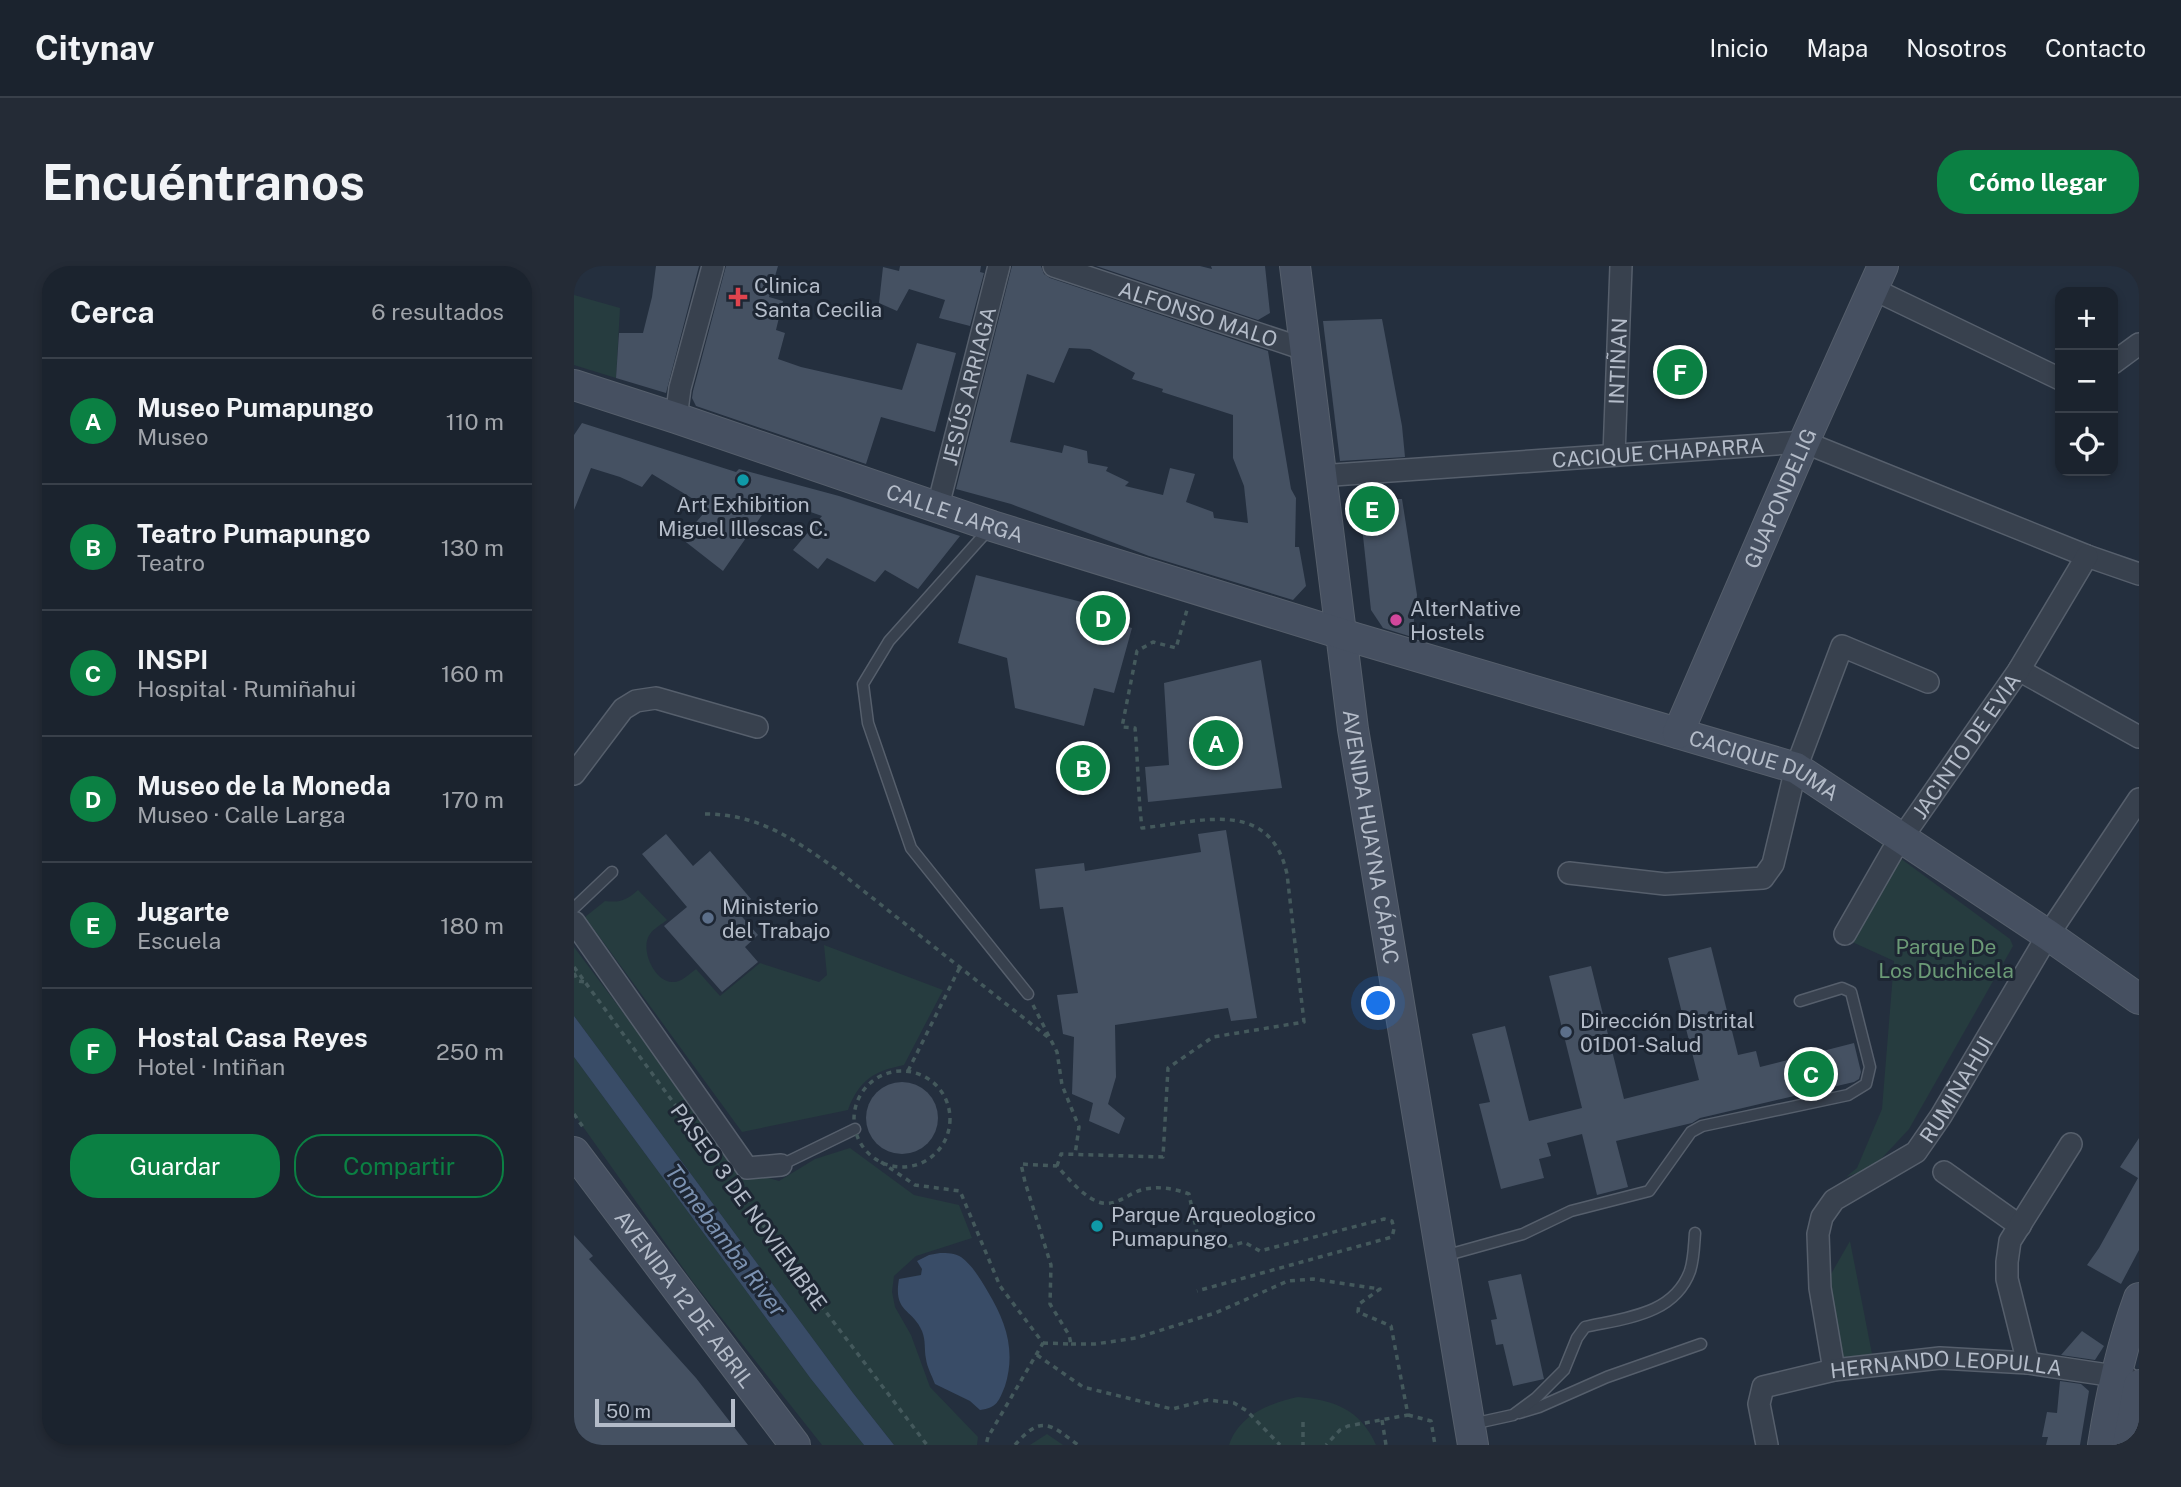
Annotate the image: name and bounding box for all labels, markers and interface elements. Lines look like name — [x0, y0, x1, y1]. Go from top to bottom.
text: Citynav — [35, 29, 155, 67]
text: Inicio — [1709, 34, 1768, 62]
text: Mapa — [1806, 34, 1868, 62]
text: Nosotros — [1906, 34, 2007, 62]
text: Contacto — [2045, 34, 2146, 62]
button: Cómo llegar — [1937, 150, 2139, 214]
text: Encuéntranos — [42, 153, 365, 211]
place label: Clinica Santa Cecilia — [754, 273, 882, 322]
street label: ALFONSO MALO — [1116, 276, 1281, 352]
marker: Clinica Santa Cecilia — [728, 287, 748, 307]
map controls — [2055, 287, 2118, 476]
button: + — [2055, 287, 2118, 350]
text: Cerca — [70, 294, 155, 330]
text: 6 resultados — [371, 298, 504, 325]
street label: JESÚS ARRIAGA — [936, 304, 1001, 468]
street label: INTIÑAN — [1603, 317, 1632, 405]
pin: F — [1657, 346, 1703, 398]
button: − — [2055, 350, 2118, 413]
text: Museo Pumapungo — [137, 392, 374, 423]
text: A — [85, 408, 101, 435]
text: 110 m — [446, 408, 504, 435]
button: locate — [2055, 413, 2118, 476]
text: Museo — [137, 423, 208, 450]
street label: GUAPONDELIG — [1738, 424, 1821, 572]
street label: CACIQUE CHAPARRA — [1551, 432, 1765, 472]
marker: Art Exhibition Miguel Illescas C. — [735, 472, 751, 488]
street label: CALLE LARGA — [883, 478, 1027, 548]
pin: E — [1349, 483, 1395, 535]
place label: Art Exhibition Miguel Illescas C. — [658, 492, 828, 541]
text: Teatro Pumapungo — [137, 518, 370, 549]
text: B — [85, 534, 101, 561]
text: 130 m — [441, 534, 504, 561]
text: Teatro — [137, 549, 205, 576]
pin: D — [1080, 592, 1126, 644]
place label: AlterNative Hostels — [1410, 596, 1521, 645]
marker: AlterNative Hostels — [1388, 612, 1404, 628]
text: INSPI — [137, 644, 208, 675]
text: C — [85, 660, 101, 687]
text: 160 m — [441, 660, 504, 687]
street label: JACINTO DE EVIA — [1907, 668, 2025, 823]
text: Hospital · Rumiñahui — [137, 675, 356, 702]
street label: AVENIDA HUAYNA CÁPAC — [1338, 708, 1405, 966]
pin: A — [1193, 717, 1239, 769]
street label: CACIQUE DUMA — [1686, 725, 1844, 806]
pin: B — [1060, 742, 1106, 794]
text: Museo de la Moneda — [137, 770, 391, 801]
text: D — [85, 786, 101, 813]
text: 170 m — [442, 786, 504, 813]
text: Museo · Calle Larga — [137, 801, 345, 828]
place label: Ministerio del Trabajo — [722, 894, 831, 943]
text: Jugarte — [137, 896, 230, 927]
marker: Ministerio del Trabajo — [700, 910, 716, 926]
text: E — [86, 912, 100, 939]
text: 180 m — [440, 912, 504, 939]
text: Escuela — [137, 927, 221, 954]
park label: Parque De Los Duchicela — [1878, 934, 2014, 983]
your location — [1361, 986, 1395, 1020]
place label: Dirección Distrital 01D01-Salud — [1580, 1008, 1755, 1057]
text: Hostal Casa Reyes — [137, 1022, 368, 1053]
marker: Dirección Distrital 01D01-Salud — [1558, 1024, 1574, 1040]
street label: RUMIÑAHUI — [1914, 1031, 1998, 1147]
text: F — [86, 1038, 100, 1065]
text: 250 m — [436, 1038, 504, 1065]
pin: C — [1788, 1048, 1834, 1100]
text: Hotel · Intiñan — [137, 1053, 285, 1080]
street label: PASEO 3 DE NOVIEMBRE — [666, 1099, 832, 1315]
button: Guardar — [70, 1134, 280, 1198]
button: Compartir — [294, 1134, 504, 1198]
water label: Tomebamba River — [660, 1159, 792, 1322]
place label: Parque Arqueologico Pumapungo — [1111, 1202, 1316, 1251]
street label: AVENIDA 12 DE ABRIL — [610, 1205, 760, 1393]
marker: Parque Arqueologico Pumapungo — [1089, 1218, 1105, 1234]
street label: HERNANDO LEOPULLA — [1829, 1345, 2064, 1383]
scale bar — [595, 1396, 735, 1428]
text: 50 m — [606, 1400, 651, 1422]

